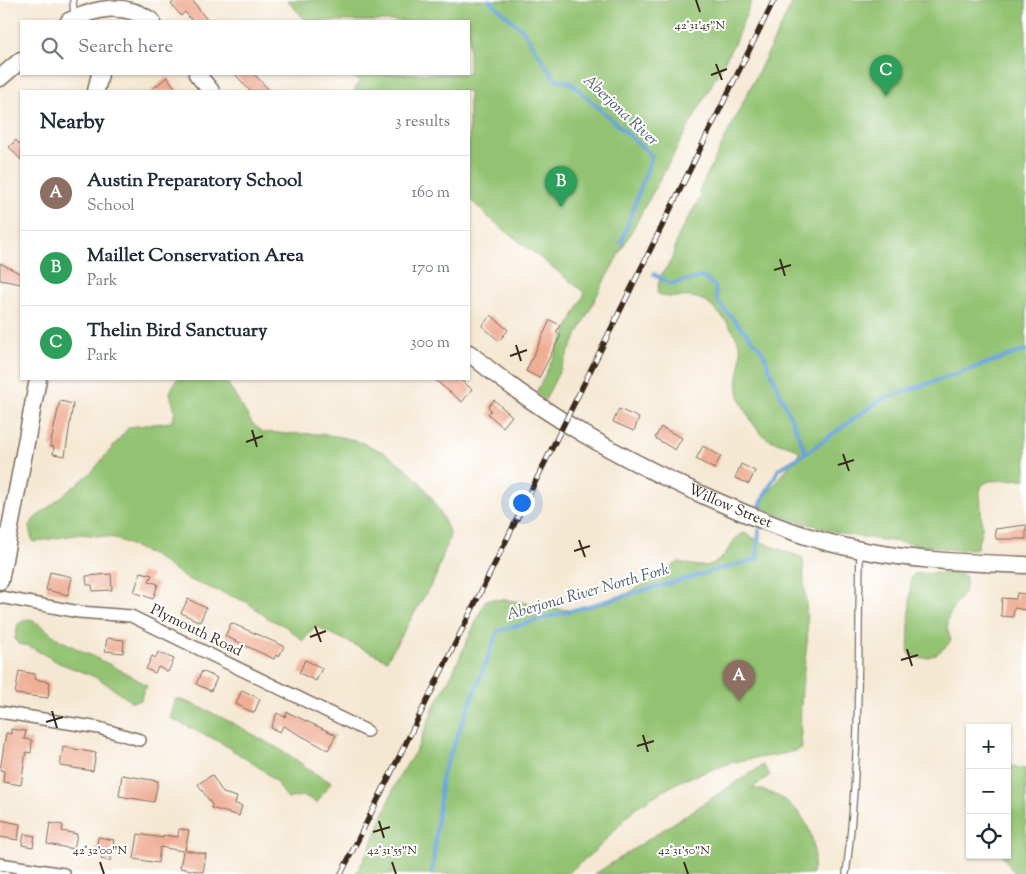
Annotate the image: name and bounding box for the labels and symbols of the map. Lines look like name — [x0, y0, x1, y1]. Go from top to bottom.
text: 42°31'45"N — [675, 17, 726, 35]
pin: C — [870, 55, 902, 96]
water label: Aberjona River — [577, 70, 663, 152]
pin: B — [545, 166, 577, 207]
street label: Willow Street — [685, 479, 775, 534]
your location — [509, 490, 535, 516]
water label: Aberjona River North Fork — [504, 559, 672, 627]
street label: Plymouth Road — [146, 600, 246, 663]
pin: A — [723, 660, 755, 701]
text: 42°32'00"N — [73, 842, 128, 860]
text: 42°31'55"N — [367, 842, 417, 860]
text: 42°31'50"N — [658, 842, 710, 860]

